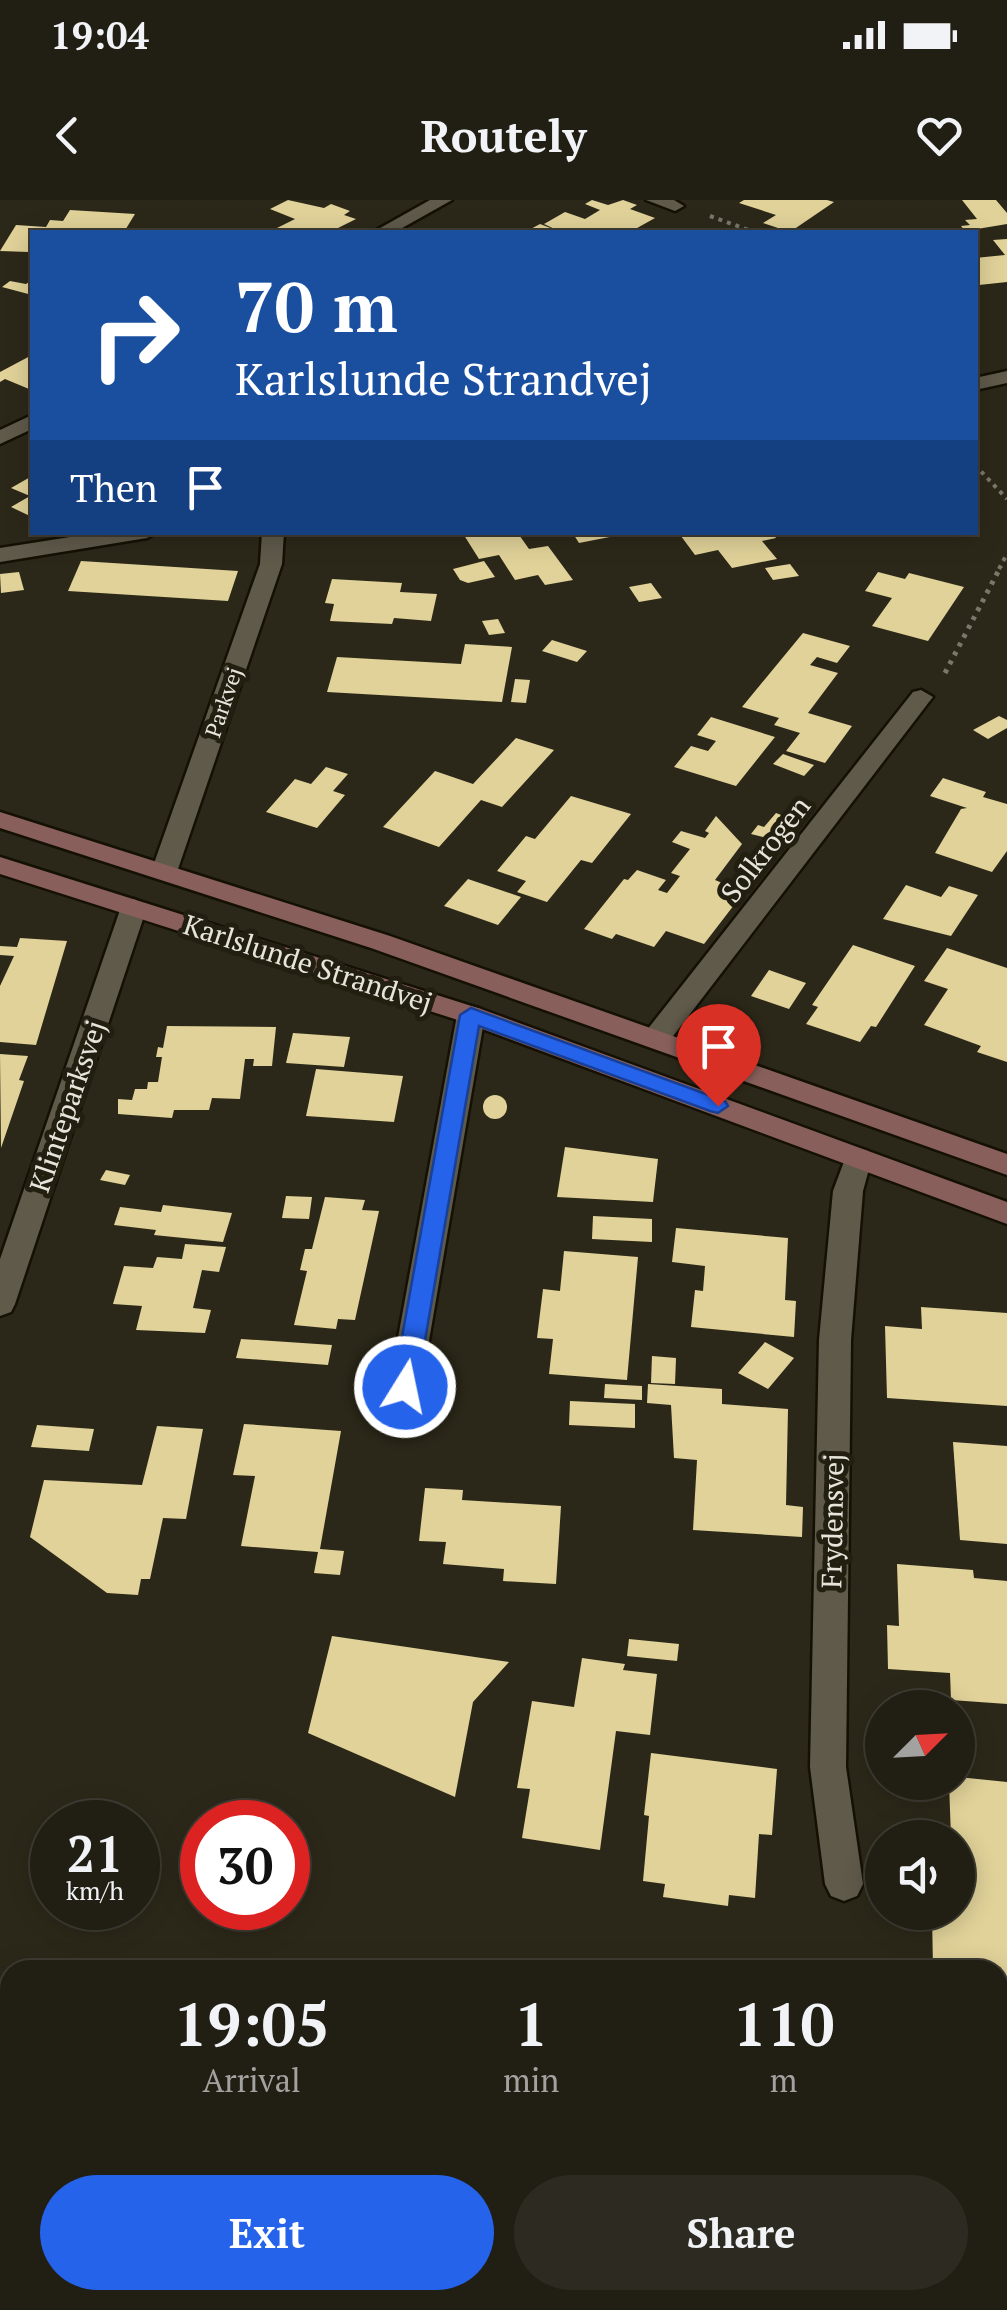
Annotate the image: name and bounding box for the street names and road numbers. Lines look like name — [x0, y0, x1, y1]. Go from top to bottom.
street label: Parkvej — [198, 663, 248, 741]
street label: Solkrogen — [712, 788, 818, 910]
street label: Karlslunde Strandvej — [179, 905, 437, 1021]
street label: Klinteparksvej — [20, 1015, 114, 1197]
street label: Frydensvej — [812, 1453, 852, 1589]

